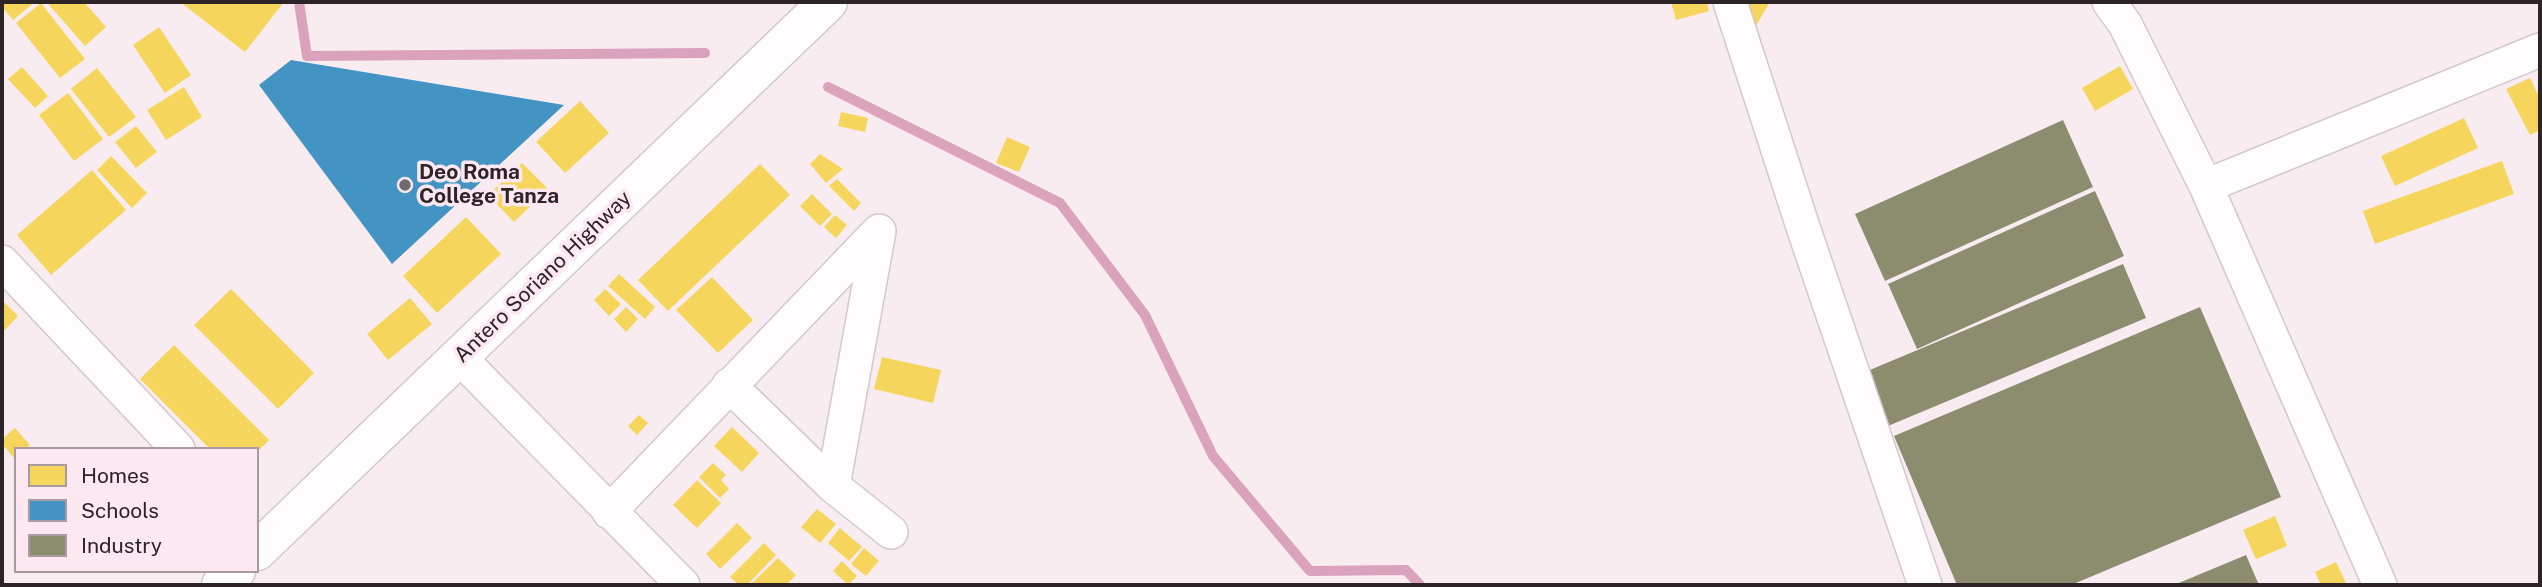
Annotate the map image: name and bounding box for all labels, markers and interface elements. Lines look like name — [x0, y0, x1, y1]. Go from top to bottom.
place label: Deo Roma College Tanza — [419, 160, 559, 210]
marker: Deo Roma College Tanza — [397, 177, 413, 193]
street label: Antero Soriano Highway — [449, 186, 637, 368]
legend — [14, 447, 259, 573]
text: Homes — [81, 463, 149, 488]
text: Schools — [81, 498, 159, 523]
text: Industry — [81, 533, 162, 558]

